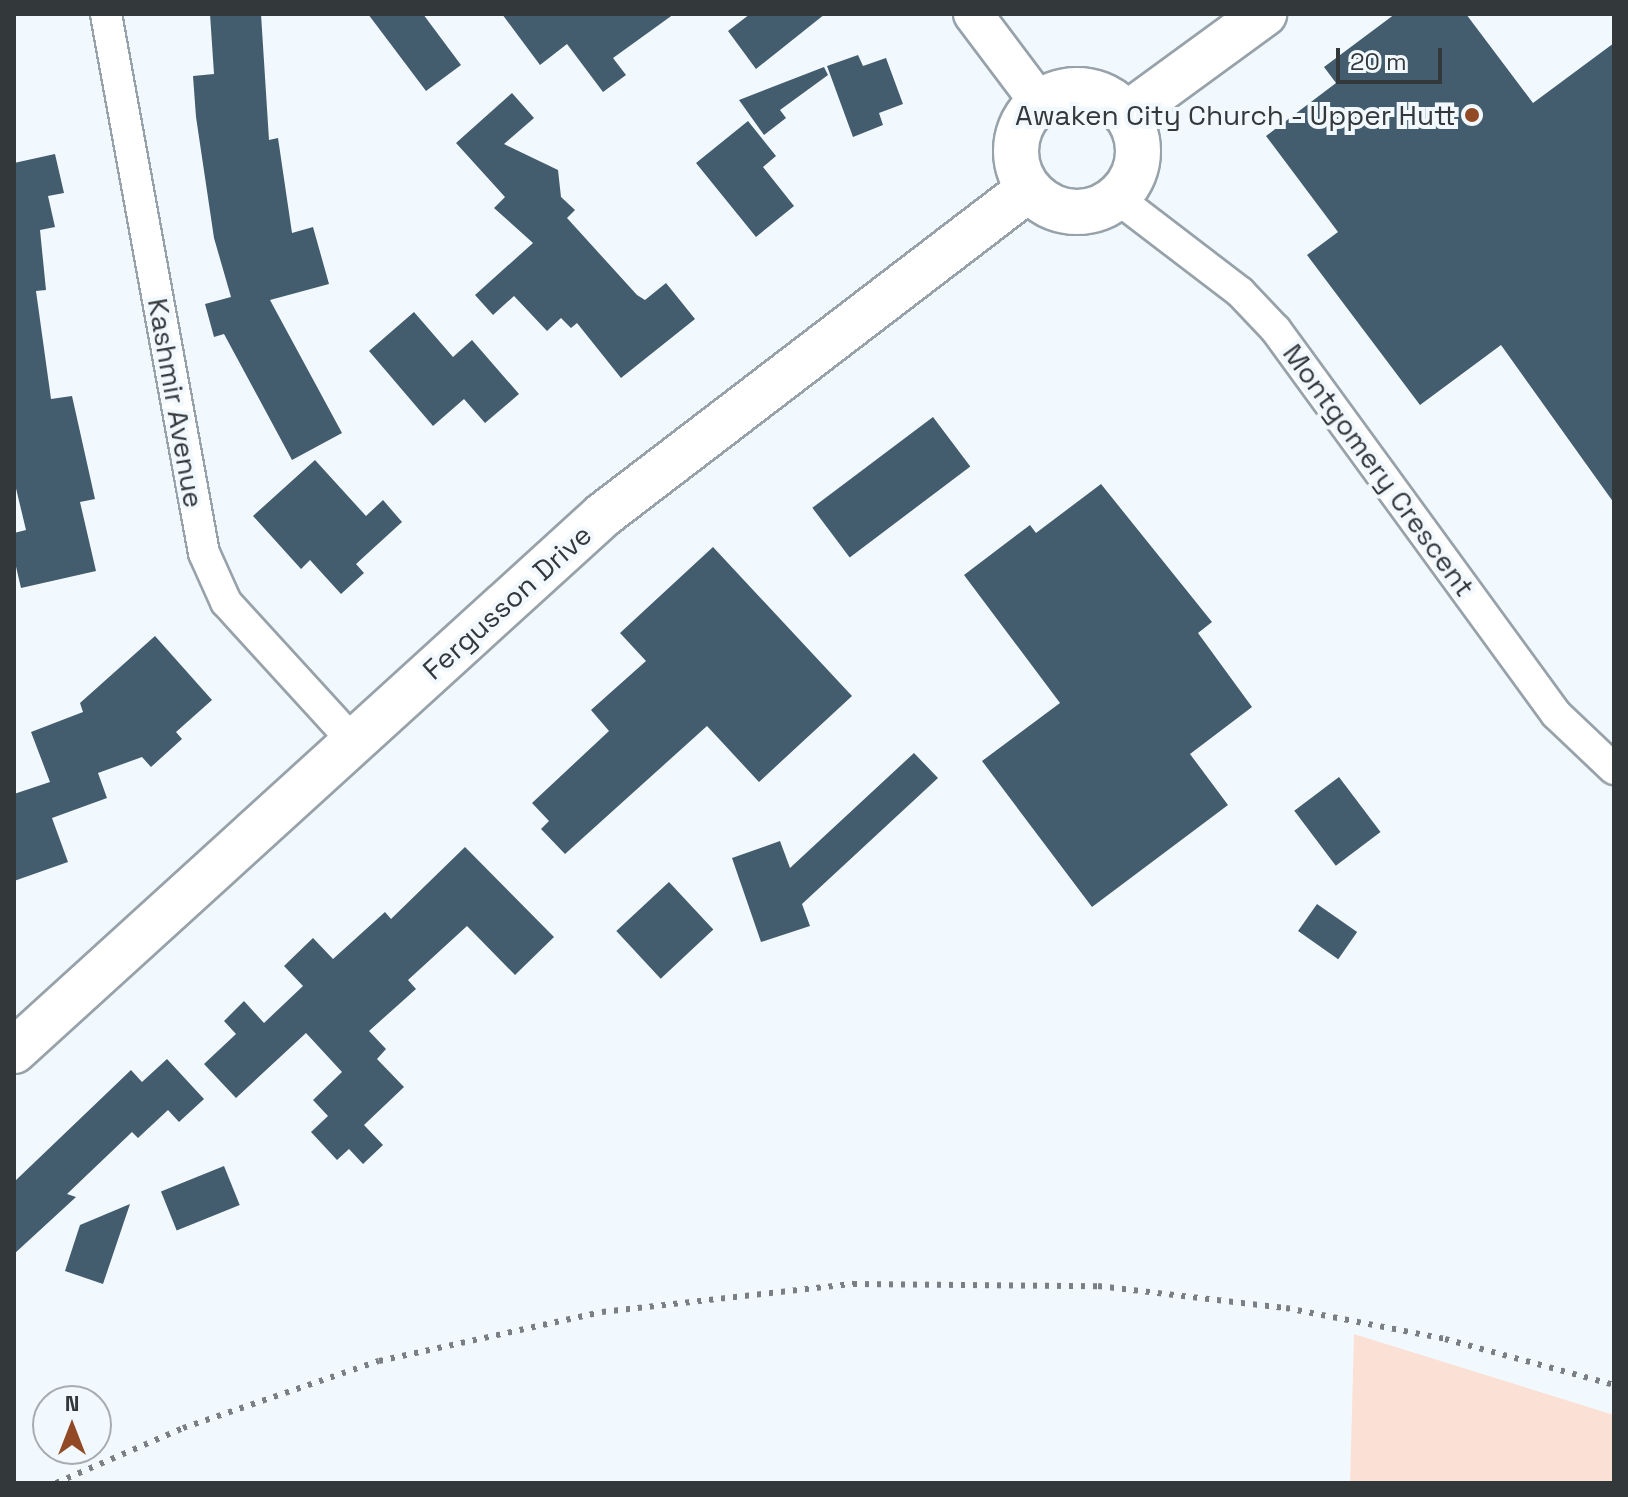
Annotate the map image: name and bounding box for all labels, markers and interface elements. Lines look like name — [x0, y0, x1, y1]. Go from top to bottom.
scale bar — [1340, 32, 1446, 82]
text: 20 m — [1350, 46, 1407, 77]
place label: Awaken City Church - Upper Hutt — [1013, 98, 1456, 132]
marker: Awaken City Church - Upper Hutt — [1463, 106, 1481, 124]
street label: Kashmir Avenue — [141, 295, 211, 511]
street label: Montgomery Crescent — [1276, 337, 1482, 603]
street label: Fergusson Drive — [416, 518, 598, 686]
north arrow — [32, 1385, 112, 1465]
text: N — [65, 1389, 79, 1417]

